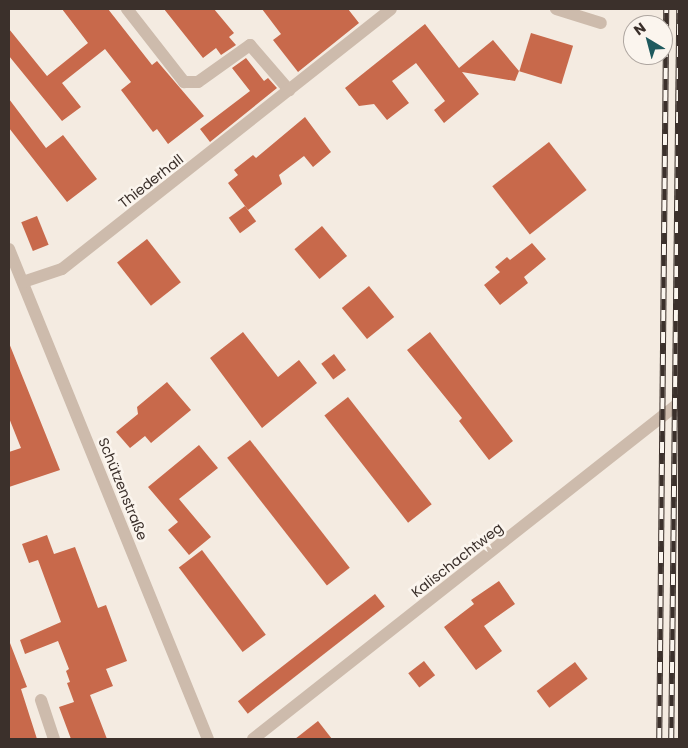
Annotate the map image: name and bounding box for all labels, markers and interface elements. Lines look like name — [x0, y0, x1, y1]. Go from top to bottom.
north arrow — [623, 15, 673, 65]
text: N — [629, 18, 650, 40]
street label: Thiederhall — [115, 151, 187, 211]
street label: Schützenstraße — [95, 435, 151, 543]
street label: Kalischachtweg — [408, 519, 506, 601]

